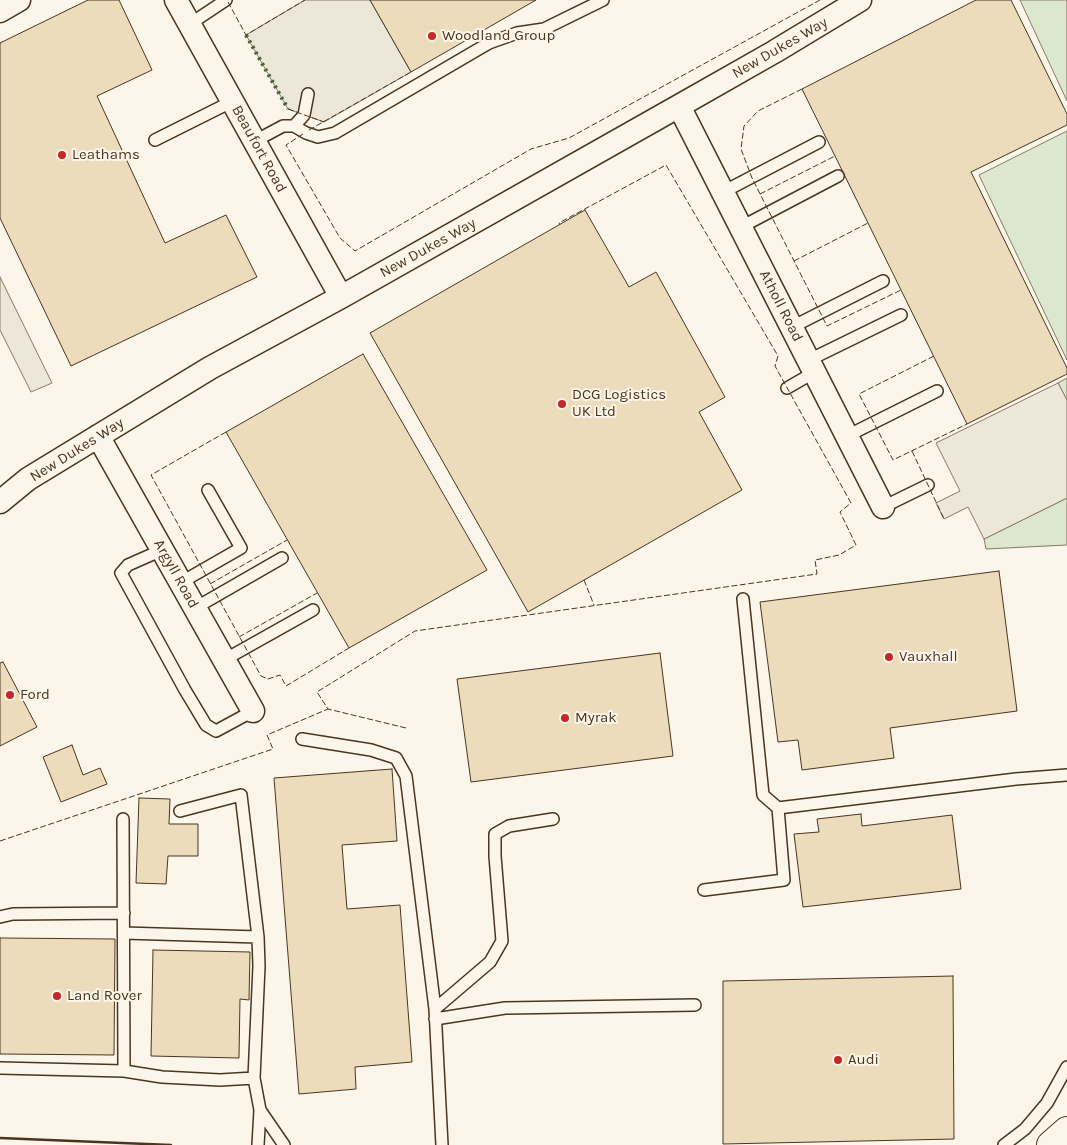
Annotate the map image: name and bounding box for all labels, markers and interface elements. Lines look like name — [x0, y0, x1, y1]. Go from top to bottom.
street label: New Dukes Way — [729, 13, 831, 83]
place label: Woodland Group — [442, 27, 555, 45]
marker: Woodland Group — [426, 30, 438, 42]
street label: Beaufort Road — [228, 102, 290, 196]
place label: Leathams — [72, 146, 140, 164]
marker: Leathams — [56, 149, 68, 161]
street label: New Dukes Way — [377, 214, 479, 282]
street label: Atholl Road — [755, 267, 807, 345]
place label: DCG Logistics UK Ltd — [572, 386, 666, 421]
marker: DCG Logistics UK Ltd — [556, 398, 568, 410]
street label: New Dukes Way — [27, 414, 127, 486]
street label: Argyll Road — [150, 536, 202, 612]
place label: Vauxhall — [899, 648, 958, 666]
marker: Vauxhall — [883, 651, 895, 663]
place label: Ford — [20, 686, 50, 704]
marker: Ford — [4, 689, 16, 701]
place label: Myrak — [575, 709, 617, 727]
marker: Myrak — [559, 712, 571, 724]
place label: Land Rover — [67, 987, 142, 1005]
marker: Land Rover — [51, 990, 63, 1002]
place label: Audi — [848, 1051, 879, 1069]
marker: Audi — [832, 1054, 844, 1066]

